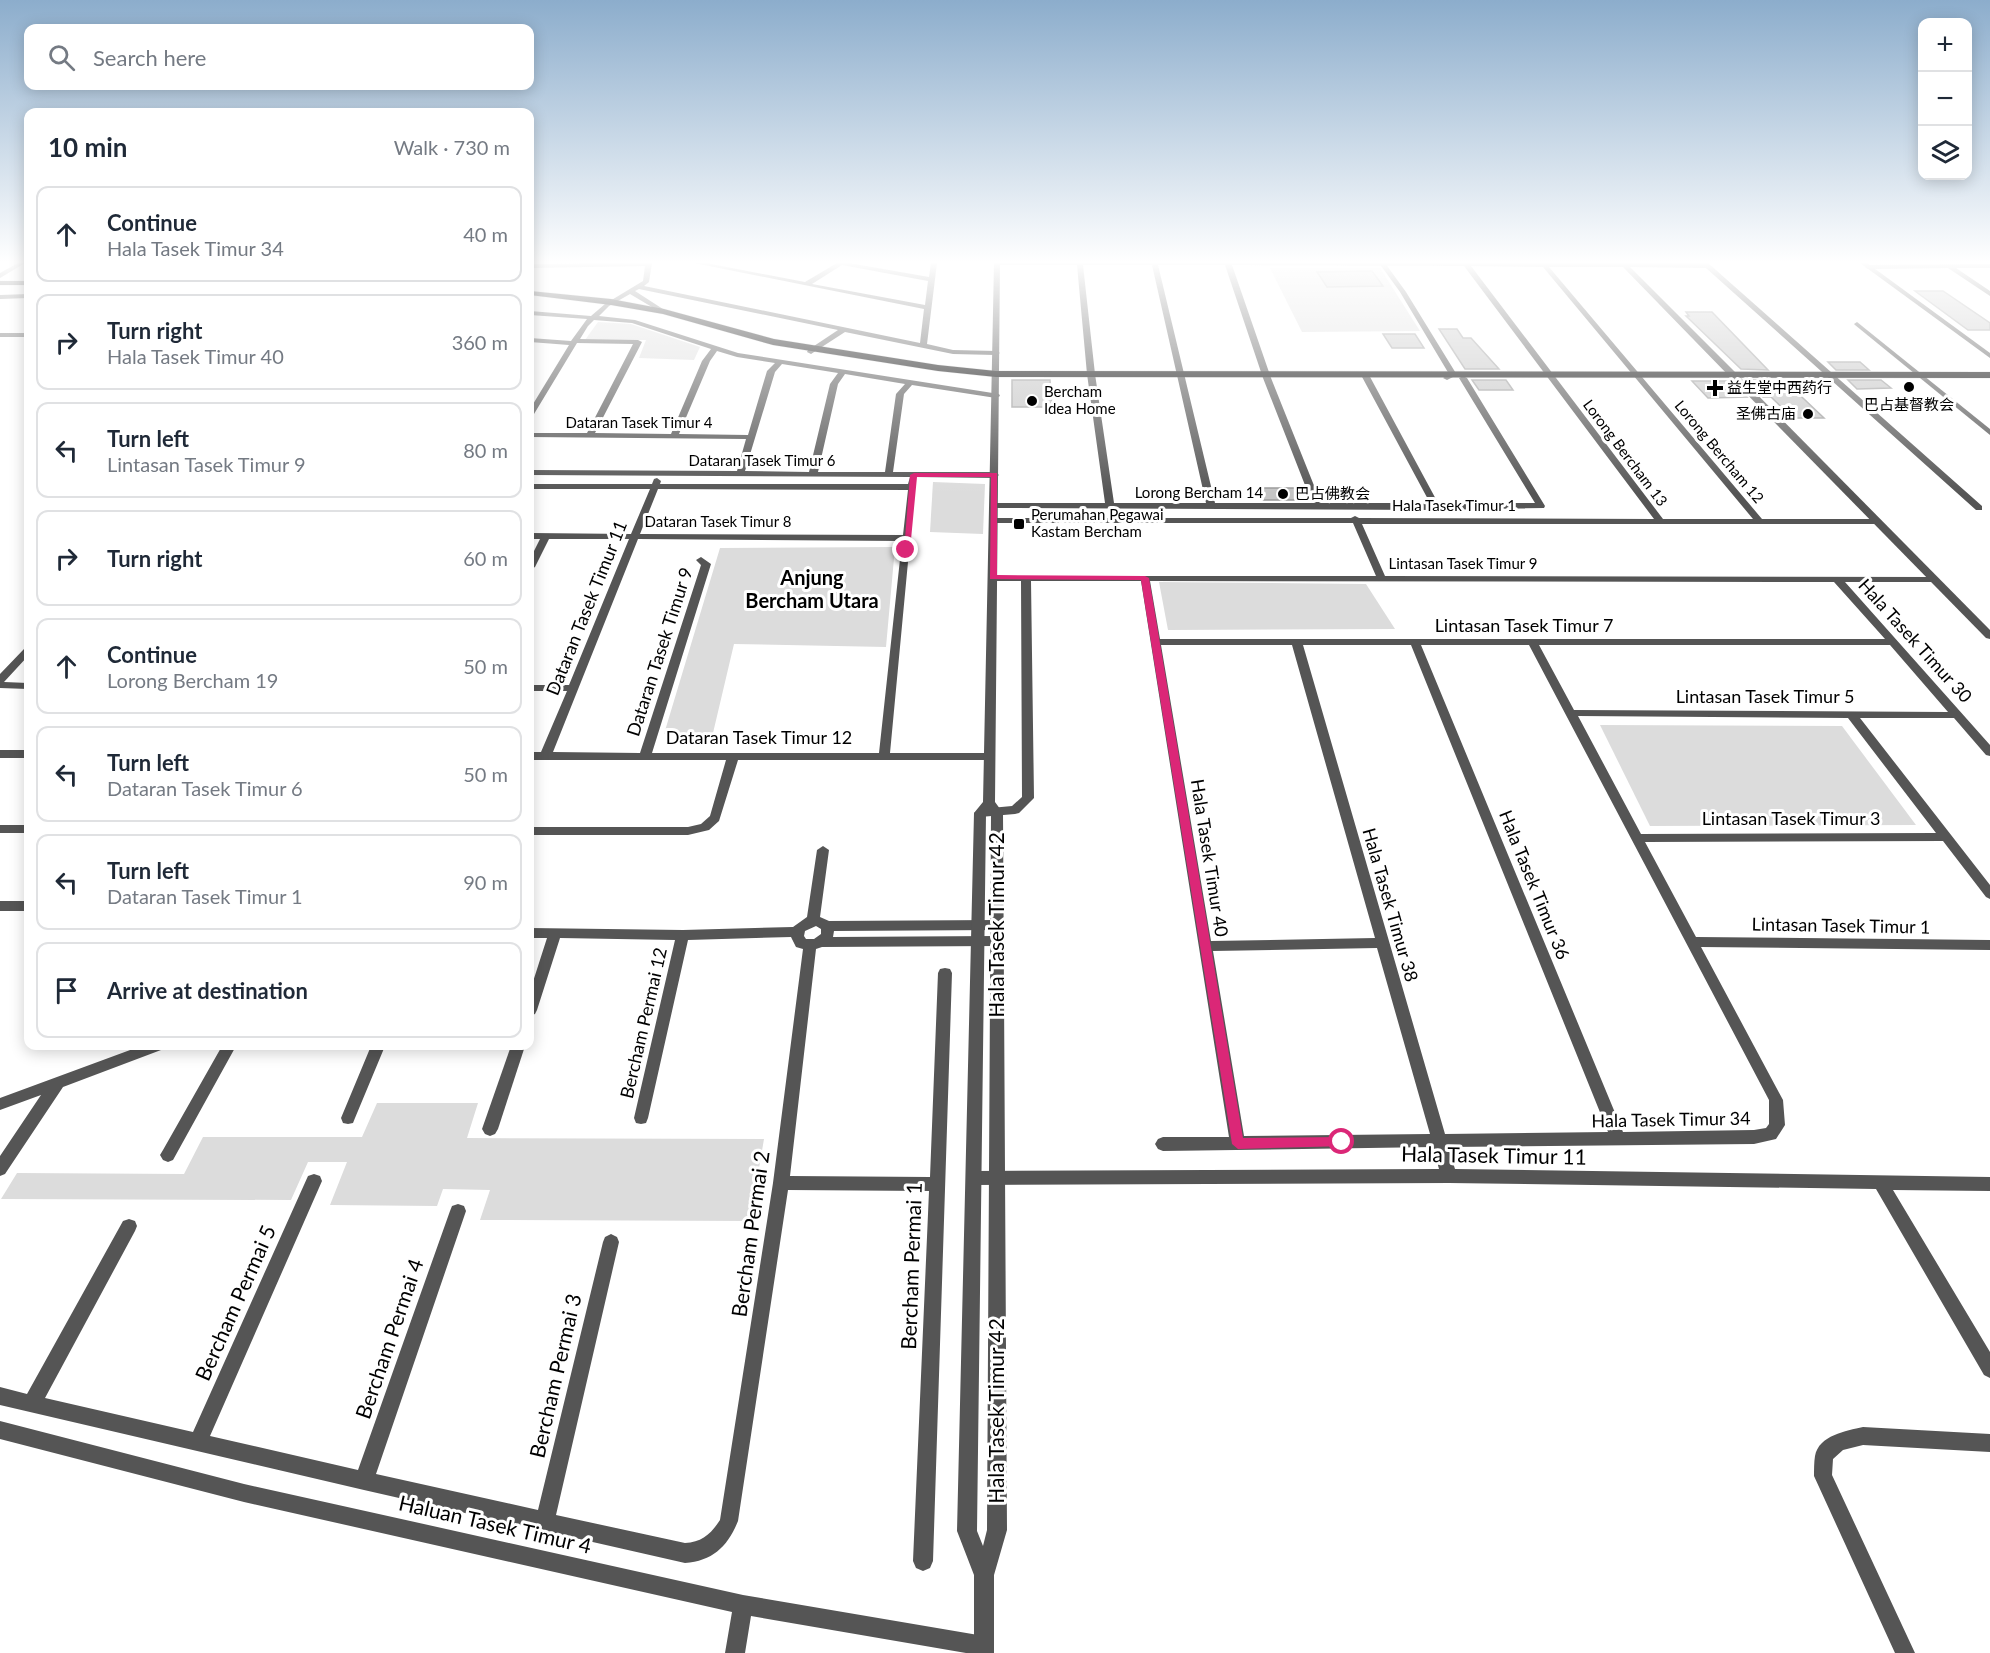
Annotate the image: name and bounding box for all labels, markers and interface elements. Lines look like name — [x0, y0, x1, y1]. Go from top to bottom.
map controls — [1918, 18, 1972, 180]
button: + — [1918, 18, 1972, 72]
search box — [24, 24, 534, 90]
icon: search — [45, 41, 78, 74]
text: Search here — [93, 44, 206, 71]
button: − — [1918, 72, 1972, 126]
button: layers — [1918, 126, 1972, 180]
text: 10 min — [48, 131, 128, 163]
text: Walk · 730 m — [394, 135, 510, 159]
text: Continue — [107, 209, 197, 236]
icon: ahead — [50, 218, 83, 251]
text: 40 m — [463, 222, 508, 246]
text: Hala Tasek Timur 34 — [107, 236, 284, 260]
text: Turn right — [107, 317, 202, 344]
icon: right — [50, 326, 83, 359]
text: 360 m — [452, 330, 508, 354]
text: Hala Tasek Timur 40 — [107, 344, 284, 368]
place label: 益生堂中西药行 — [1727, 378, 1832, 396]
marker: 巴占基督教会 — [1902, 380, 1916, 394]
marker: 益生堂中西药行 — [1708, 381, 1722, 395]
place label: Bercham Idea Home — [1044, 382, 1116, 417]
marker: Bercham Idea Home — [1025, 394, 1039, 408]
place label: 巴占基督教会 — [1864, 395, 1954, 413]
street label: Lorong Bercham 13 — [1580, 396, 1672, 509]
street label: Lorong Bercham 12 — [1672, 396, 1768, 506]
place label: 圣佛古庙 — [1736, 404, 1796, 422]
marker: 圣佛古庙 — [1801, 407, 1815, 421]
street label: Dataran Tasek Timur 4 — [566, 413, 713, 431]
text: Turn left — [107, 425, 189, 452]
icon: left — [50, 434, 83, 467]
text: 80 m — [463, 438, 508, 462]
street label: Dataran Tasek Timur 6 — [689, 451, 836, 469]
text: Lintasan Tasek Timur 9 — [107, 452, 306, 476]
street label: Lorong Bercham 14 — [1135, 483, 1264, 501]
place label: 巴占佛教会 — [1295, 484, 1370, 502]
marker: 巴占佛教会 — [1276, 487, 1290, 501]
street label: Hala Tasek Timur 1 — [1392, 496, 1516, 514]
place label: Perumahan Pegawai Kastam Bercham — [1031, 505, 1164, 540]
street label: Dataran Tasek Timur 8 — [645, 512, 791, 530]
street label: Dataran Tasek Timur 11 — [541, 517, 631, 698]
marker: Perumahan Pegawai Kastam Bercham — [1012, 517, 1026, 531]
route end — [892, 536, 918, 562]
icon: right — [50, 542, 83, 575]
text: Turn right — [107, 545, 202, 572]
text: 60 m — [463, 546, 508, 570]
street label: Lintasan Tasek Timur 9 — [1389, 554, 1537, 572]
street label: Dataran Tasek Timur 9 — [621, 565, 697, 739]
district label: Anjung Bercham Utara — [745, 565, 879, 612]
street label: Hala Tasek Timur 30 — [1854, 574, 1977, 707]
street label: Lintasan Tasek Timur 7 — [1435, 614, 1613, 636]
text: Continue — [107, 641, 197, 668]
icon: ahead — [50, 650, 83, 683]
text: 50 m — [463, 654, 508, 678]
text: Lorong Bercham 19 — [107, 668, 278, 692]
street label: Lintasan Tasek Timur 5 — [1676, 685, 1854, 707]
street label: Dataran Tasek Timur 12 — [666, 726, 852, 748]
text: Turn left — [107, 749, 189, 776]
icon: left — [50, 758, 83, 791]
text: 50 m — [463, 762, 508, 786]
text: Dataran Tasek Timur 6 — [107, 776, 303, 800]
street label: Hala Tasek Timur 40 — [1187, 778, 1233, 938]
street label: Hala Tasek Timur 36 — [1495, 807, 1575, 963]
street label: Lintasan Tasek Timur 3 — [1702, 807, 1880, 829]
street label: Hala Tasek Timur 38 — [1358, 825, 1423, 984]
street label: Hala Tasek Timur 42 — [983, 832, 1008, 1018]
text: Turn left — [107, 857, 189, 884]
icon: left — [50, 866, 83, 899]
text: 90 m — [463, 870, 508, 894]
text: Dataran Tasek Timur 1 — [107, 884, 303, 908]
street label: Lintasan Tasek Timur 1 — [1751, 912, 1931, 938]
street label: Bercham Permai 12 — [615, 945, 671, 1100]
icon: arrive — [50, 974, 83, 1007]
text: Arrive at destination — [107, 977, 308, 1004]
street label: Hala Tasek Timur 34 — [1591, 1107, 1751, 1131]
route start — [1328, 1128, 1354, 1154]
street label: Hala Tasek Timur 11 — [1401, 1140, 1587, 1169]
street label: Bercham Permai 2 — [725, 1149, 774, 1319]
street label: Bercham Permai 1 — [895, 1182, 926, 1350]
street label: Bercham Permai 5 — [189, 1221, 280, 1384]
street label: Bercham Permai 4 — [349, 1255, 428, 1422]
street label: Bercham Permai 3 — [524, 1291, 586, 1460]
street label: Hala Tasek Timur 42 — [983, 1318, 1008, 1504]
street label: Haluan Tasek Timur 4 — [397, 1489, 594, 1558]

